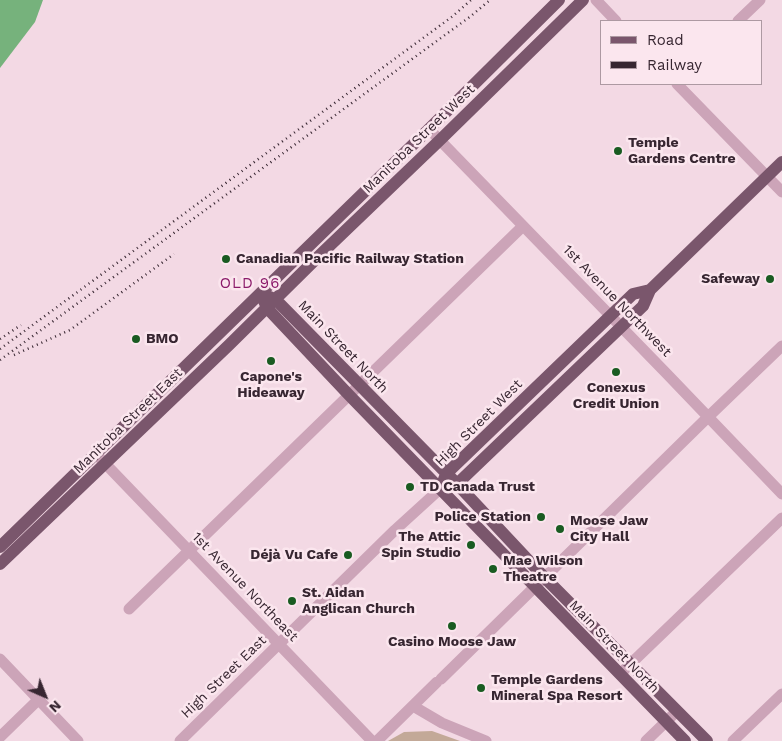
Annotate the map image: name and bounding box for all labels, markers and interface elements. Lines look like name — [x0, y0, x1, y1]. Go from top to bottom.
legend — [600, 20, 762, 85]
text: Road — [647, 31, 684, 49]
text: Railway — [647, 56, 702, 74]
street label: Manitoba Street West — [360, 81, 478, 197]
place label: Temple Gardens Centre — [628, 135, 736, 168]
marker: Temple Gardens Centre — [612, 145, 624, 157]
street label: 1st Avenue Northwest — [559, 242, 675, 360]
place label: Canadian Pacific Railway Station — [236, 251, 464, 267]
marker: Canadian Pacific Railway Station — [220, 253, 232, 265]
place label: Safeway — [701, 271, 760, 287]
marker: Safeway — [764, 273, 776, 285]
district label: OLD 96 — [219, 275, 281, 293]
street label: Main Street North — [294, 297, 392, 397]
place label: BMO — [146, 331, 179, 347]
marker: BMO — [130, 333, 142, 345]
marker: Capone's Hideaway — [265, 355, 277, 367]
street label: Manitoba Street East — [70, 365, 186, 477]
marker: Conexus Credit Union — [610, 366, 622, 378]
place label: Capone's Hideaway — [237, 369, 305, 402]
street label: High Street West — [432, 376, 526, 470]
place label: Conexus Credit Union — [573, 380, 659, 412]
place label: TD Canada Trust — [420, 479, 535, 495]
marker: TD Canada Trust — [404, 481, 416, 493]
place label: Police Station — [434, 509, 531, 525]
marker: Police Station — [535, 511, 547, 523]
place label: Moose Jaw City Hall — [570, 513, 648, 546]
marker: Moose Jaw City Hall — [554, 523, 566, 535]
street label: 1st Avenue Northeast — [188, 529, 302, 645]
place label: The Attic Spin Studio — [381, 529, 461, 562]
marker: The Attic Spin Studio — [465, 539, 477, 551]
place label: Déjà Vu Cafe — [250, 547, 338, 563]
marker: Déjà Vu Cafe — [342, 549, 354, 561]
place label: Mae Wilson Theatre — [503, 553, 583, 586]
marker: Mae Wilson Theatre — [487, 563, 499, 575]
place label: St. Aidan Anglican Church — [302, 585, 415, 618]
marker: St. Aidan Anglican Church — [286, 595, 298, 607]
street label: Main Street North — [565, 597, 663, 697]
marker: Casino Moose Jaw — [446, 620, 458, 632]
street label: High Street East — [178, 632, 270, 722]
place label: Casino Moose Jaw — [388, 634, 516, 650]
north arrow — [20, 671, 70, 721]
place label: Temple Gardens Mineral Spa Resort — [491, 672, 622, 704]
marker: Temple Gardens Mineral Spa Resort — [475, 682, 487, 694]
text: N — [46, 697, 65, 716]

